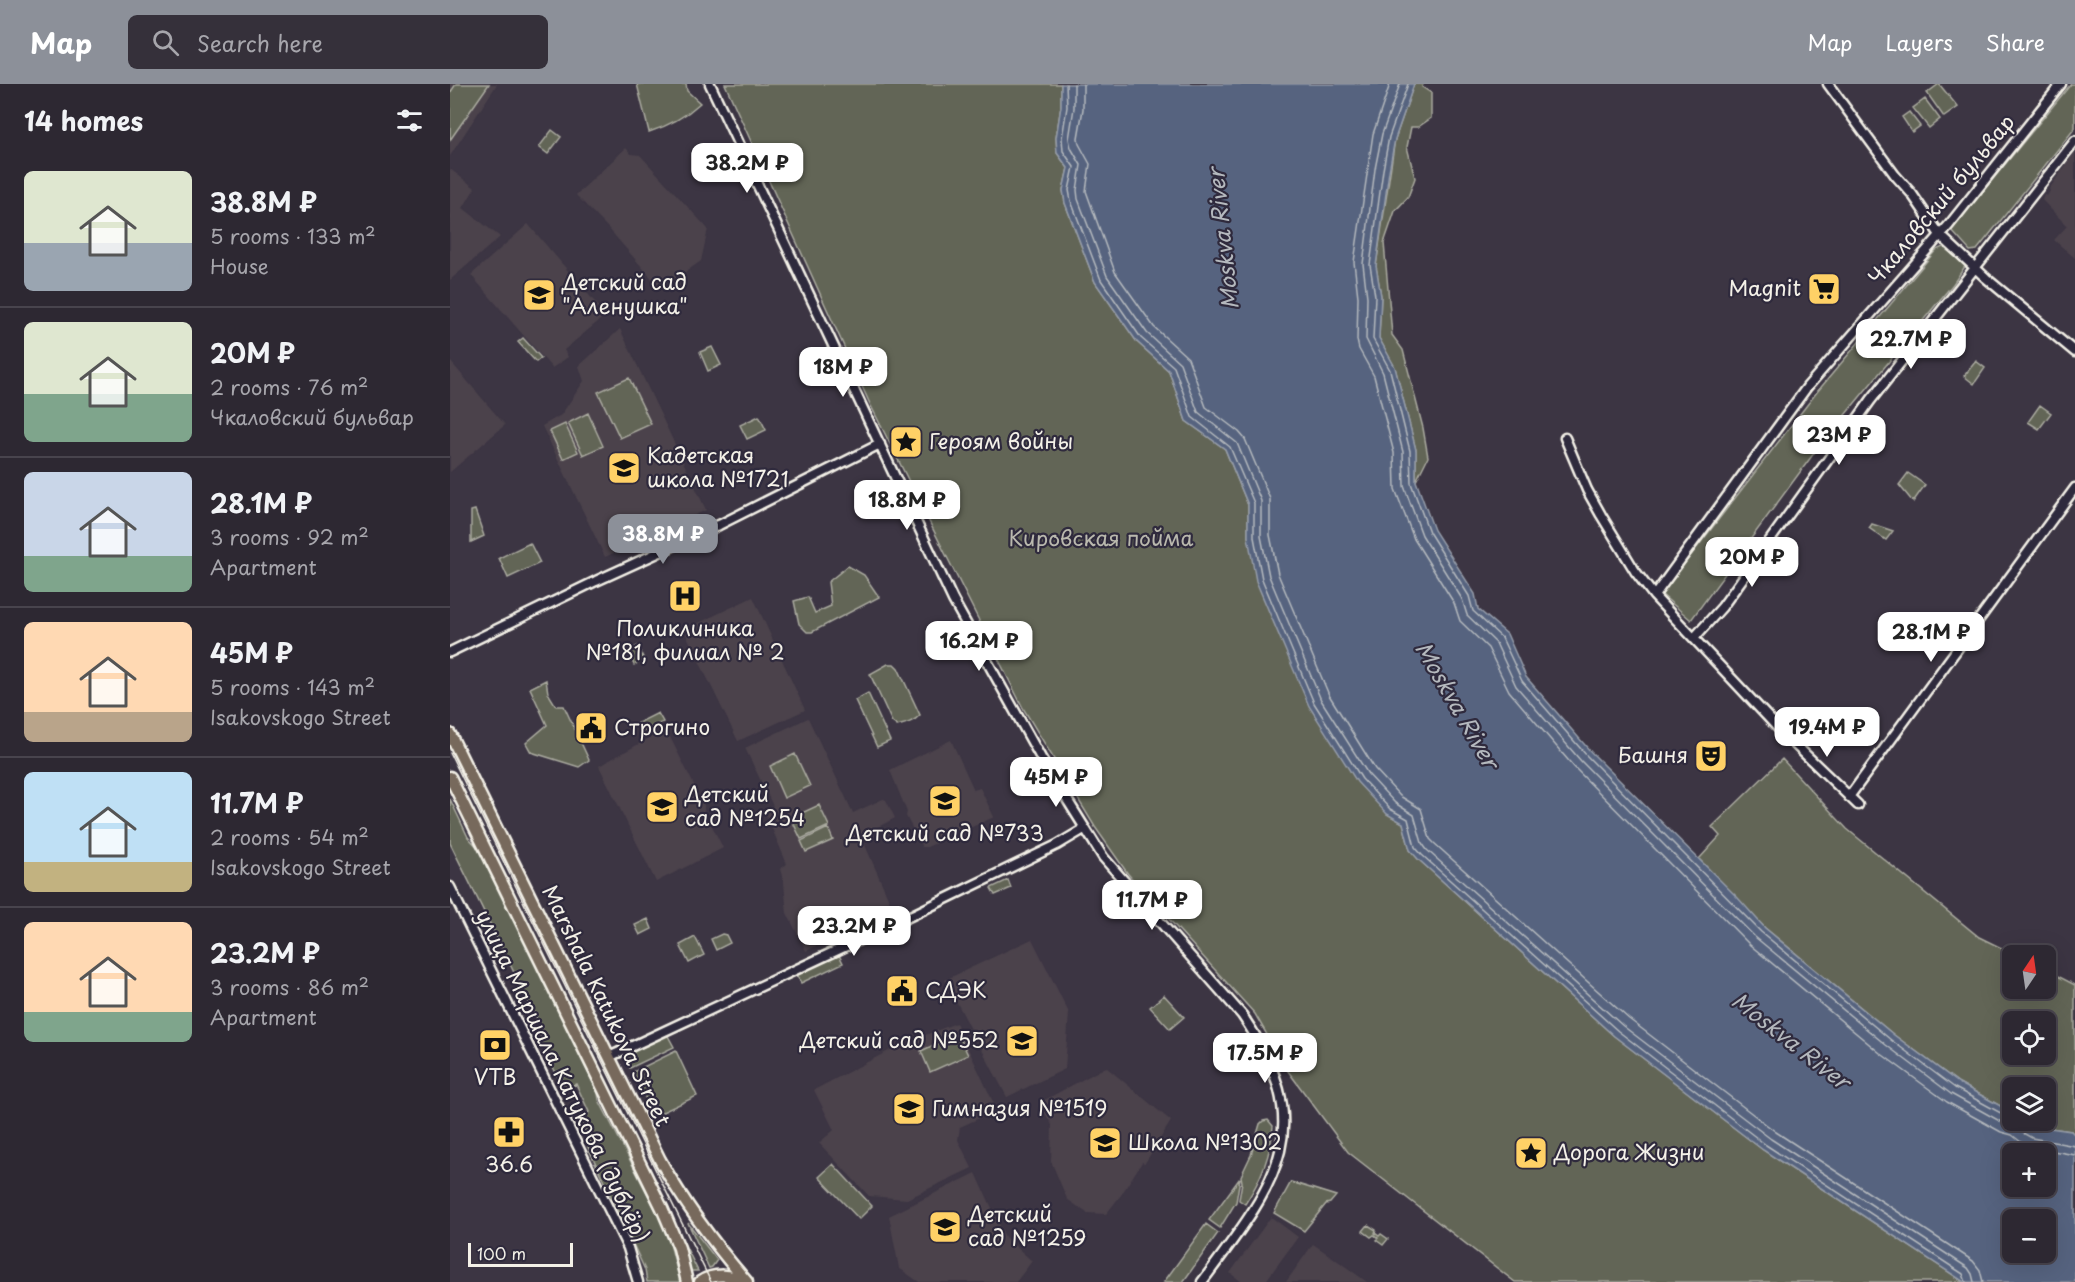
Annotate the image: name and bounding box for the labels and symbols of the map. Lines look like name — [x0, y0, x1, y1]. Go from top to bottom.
street label: Чкаловский бульвар — [1859, 106, 2022, 291]
pin: 38.2M ₽ — [692, 143, 802, 194]
water label: Moskva River — [1197, 164, 1245, 312]
place label: Детский сад "Аленушка" — [561, 265, 688, 321]
place label: Magnit — [1728, 271, 1801, 303]
supermarket icon: Magnit — [1806, 271, 1842, 307]
school or university icon: Детский сад "Аленушка" — [521, 277, 557, 313]
pin: 22.7M ₽ — [1856, 319, 1966, 370]
pin: 18M ₽ — [801, 347, 885, 398]
pin: 23M ₽ — [1797, 415, 1881, 466]
place icon: Героям войны — [888, 424, 924, 460]
place label: Героям войны — [929, 424, 1073, 456]
place label: Кадетская школа №1721 — [647, 438, 789, 494]
school or university icon: Кадетская школа №1721 — [606, 450, 642, 486]
pin: 18.8M ₽ — [852, 480, 962, 531]
pin: 38.8M ₽ — [608, 514, 718, 565]
park label: Кировская пойма — [1009, 521, 1194, 553]
pin: 20M ₽ — [1710, 537, 1794, 588]
hospital icon: Поликлиника №181, филиал № 2 — [667, 578, 703, 614]
place label: Поликлиника №181, филиал № 2 — [586, 611, 785, 667]
pin: 28.1M ₽ — [1876, 612, 1986, 663]
pin: 16.2M ₽ — [924, 621, 1034, 672]
water label: Moskva River — [1408, 634, 1510, 777]
pin: 19.4M ₽ — [1772, 707, 1882, 758]
public building icon: Строгино — [573, 710, 609, 746]
place label: Строгино — [614, 710, 710, 742]
place label: Башня — [1618, 738, 1688, 770]
theatre icon: Башня — [1693, 738, 1729, 774]
pin: 45M ₽ — [1014, 757, 1098, 808]
place label: Детский сад №1254 — [684, 777, 805, 833]
school or university icon: Детский сад №733 — [927, 783, 963, 819]
school or university icon: Детский сад №1254 — [644, 789, 680, 825]
place label: Детский сад №733 — [845, 816, 1044, 848]
street label: Marshala Katukova Street — [535, 879, 680, 1131]
pin: 11.7M ₽ — [1097, 880, 1207, 931]
street label: улица Маршала Катукова (дублёр) — [469, 903, 659, 1247]
pin: 23.2M ₽ — [799, 906, 909, 957]
north arrow — [2002, 945, 2056, 999]
public building icon: СДЭК — [884, 973, 920, 1009]
place label: СДЭК — [925, 973, 987, 1005]
water label: Moskva River — [1726, 983, 1861, 1099]
place label: Детский сад №552 — [799, 1023, 999, 1055]
school or university icon: Детский сад №552 — [1004, 1023, 1040, 1059]
bank icon: VTB — [477, 1027, 513, 1063]
pin: 17.5M ₽ — [1210, 1033, 1320, 1084]
place label: VTB — [474, 1060, 516, 1092]
school or university icon: Гимназия №1519 — [891, 1091, 927, 1127]
place label: Гимназия №1519 — [932, 1091, 1107, 1123]
pharmacy icon: 36.6 — [491, 1114, 527, 1150]
school or university icon: Школа №1302 — [1087, 1125, 1123, 1161]
place label: Школа №1302 — [1128, 1125, 1282, 1157]
place icon: Дорога Жизни — [1513, 1135, 1549, 1171]
place label: Дорога Жизни — [1553, 1135, 1704, 1167]
place label: 36.6 — [485, 1147, 533, 1179]
place label: Детский сад №1259 — [967, 1197, 1087, 1253]
school or university icon: Детский сад №1259 — [927, 1209, 963, 1245]
scale bar — [468, 1240, 573, 1268]

